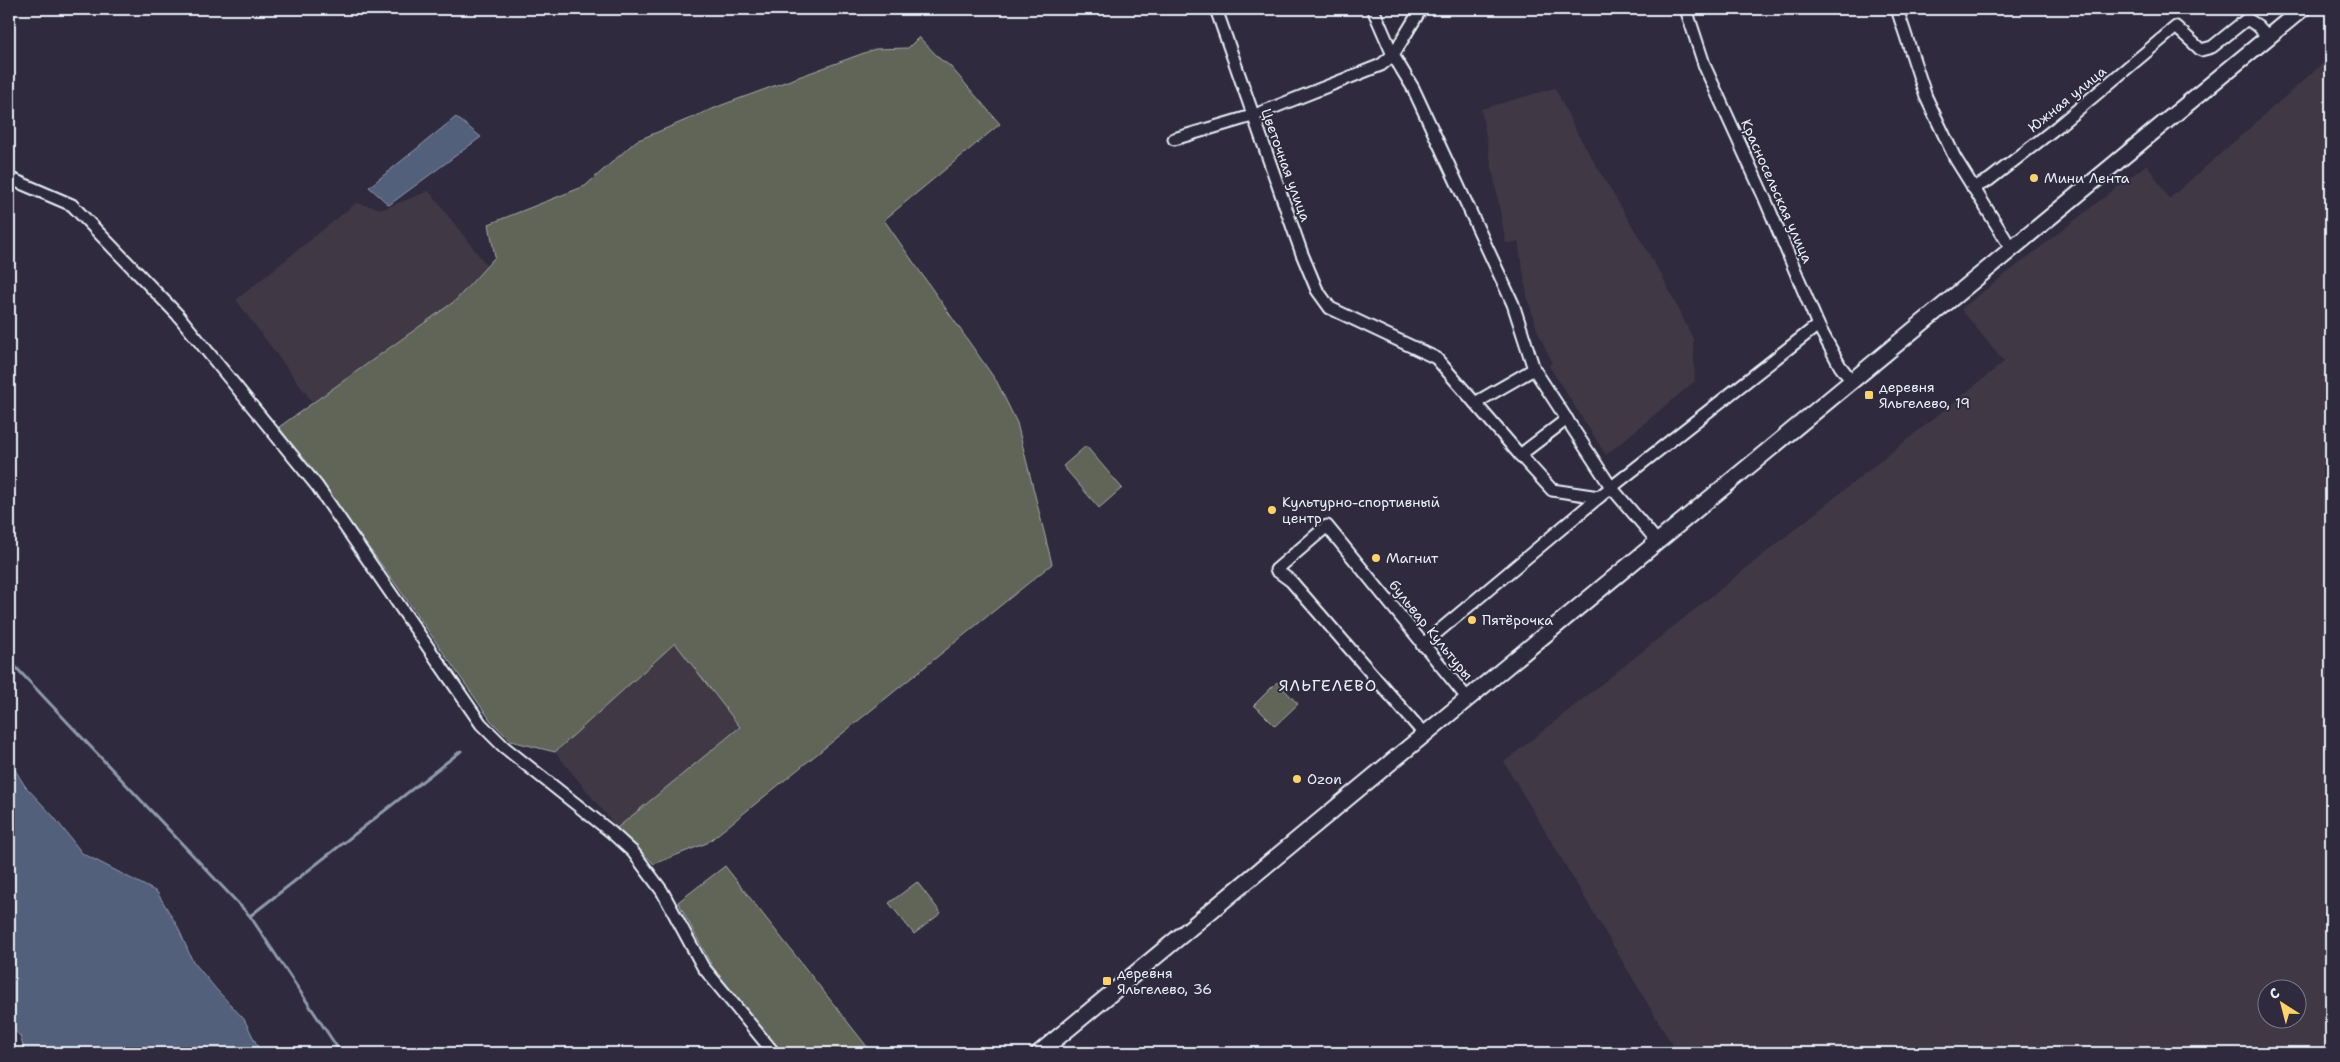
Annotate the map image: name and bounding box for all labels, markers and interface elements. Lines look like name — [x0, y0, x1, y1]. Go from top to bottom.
street label: Южная улица — [2024, 62, 2110, 136]
street label: Цветочная улица — [1257, 106, 1315, 224]
street label: Красносельская улица — [1737, 116, 1817, 266]
place label: Мини Лента — [2044, 169, 2130, 187]
marker: Мини Лента — [2028, 172, 2040, 184]
place label: деревня Яльгелево, 19 — [1879, 378, 1970, 412]
marker: деревня Яльгелево, 19 — [1863, 389, 1875, 401]
place label: Культурно-спортивный центр — [1282, 493, 1440, 527]
marker: Культурно-спортивный центр — [1266, 504, 1278, 516]
place label: Магнит — [1386, 549, 1439, 567]
marker: Магнит — [1370, 552, 1382, 564]
street label: бульвар Культуры — [1385, 576, 1477, 684]
place label: Пятёрочка — [1482, 611, 1553, 629]
marker: Пятёрочка — [1466, 614, 1478, 626]
district label: ЯЛЬГЕЛЕВО — [1279, 675, 1377, 696]
place label: Ozon — [1307, 770, 1342, 788]
marker: Ozon — [1291, 773, 1303, 785]
place label: деревня Яльгелево, 36 — [1117, 964, 1212, 998]
marker: деревня Яльгелево, 36 — [1101, 975, 1113, 987]
north arrow — [2258, 980, 2308, 1030]
text: С — [2266, 984, 2283, 1003]

